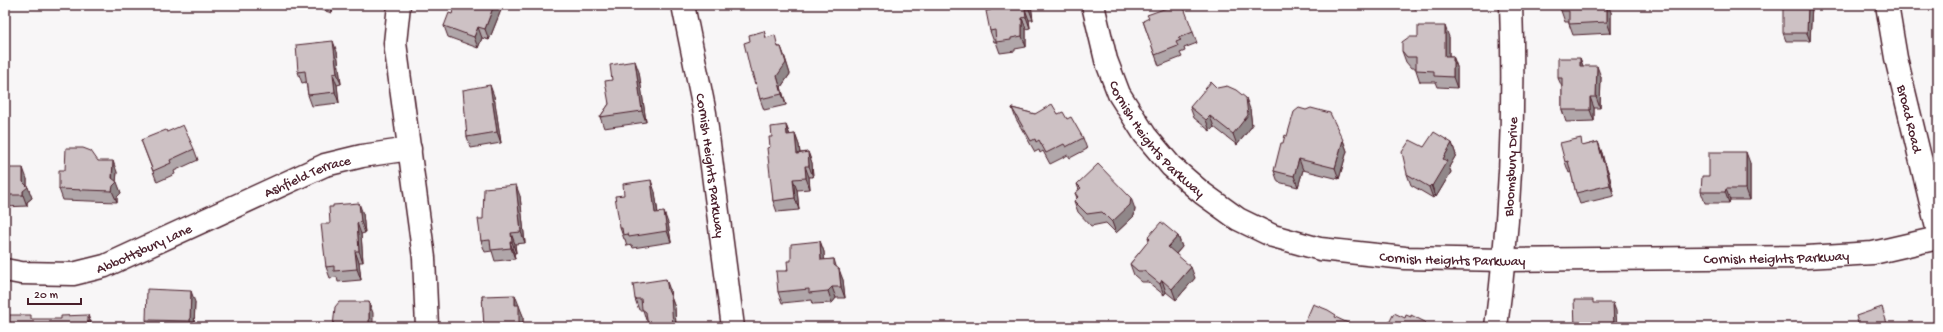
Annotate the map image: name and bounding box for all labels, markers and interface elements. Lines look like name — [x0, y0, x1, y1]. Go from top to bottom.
street label: Cornish Heights Parkway — [1104, 79, 1207, 203]
street label: Broad Road — [1892, 82, 1925, 157]
street label: Cornish Heights Parkway — [690, 92, 727, 239]
street label: Bloomsbury Drive — [1501, 116, 1523, 218]
street label: Ashfield Terrace — [262, 153, 354, 203]
street label: Abbottsbury Lane — [95, 221, 196, 279]
street label: Cornish Heights Parkway — [1703, 248, 1850, 269]
street label: Cornish Heights Parkway — [1378, 249, 1526, 271]
scale bar — [28, 280, 81, 306]
text: 20 m — [34, 289, 59, 303]

